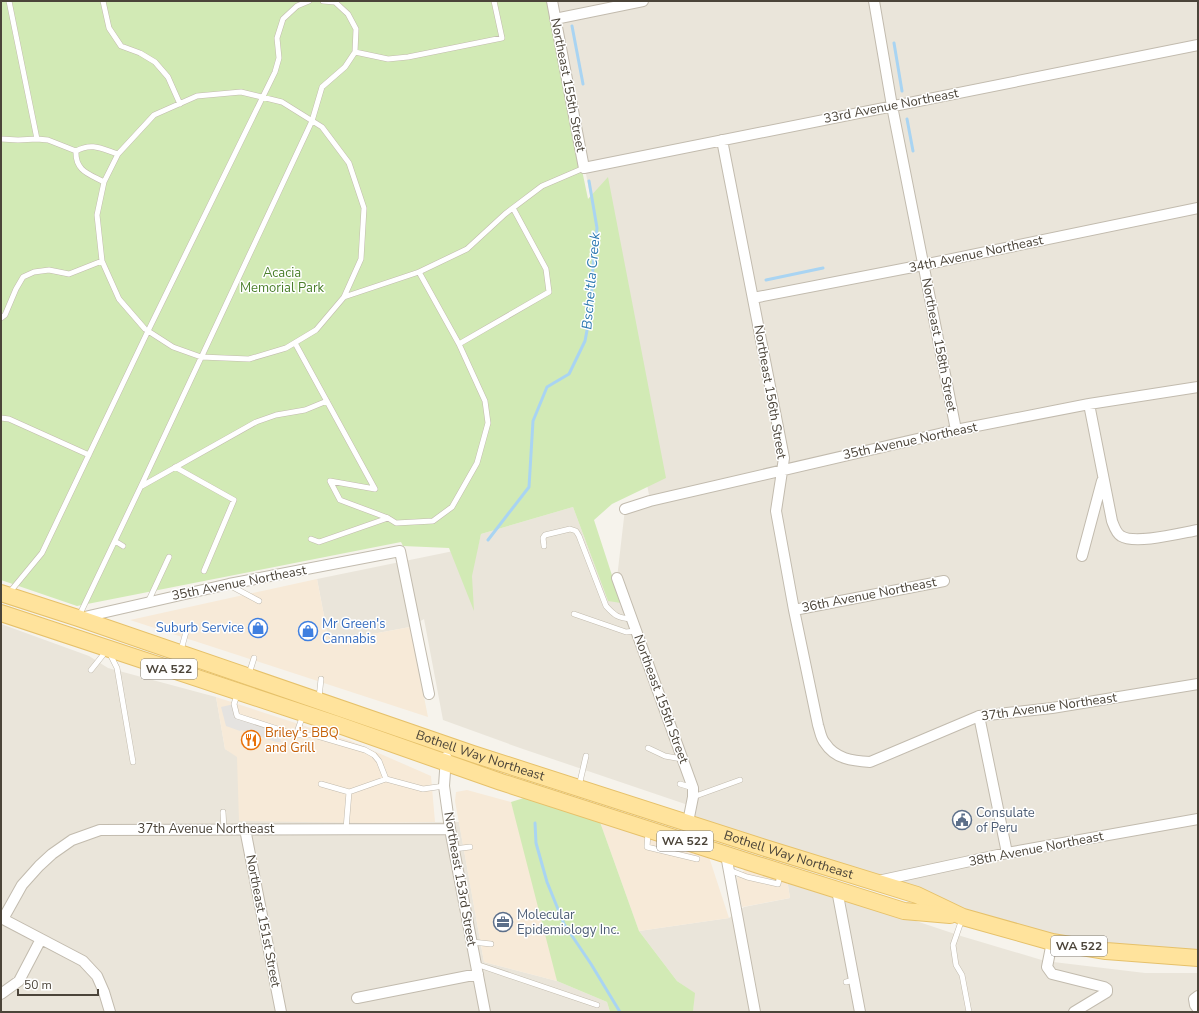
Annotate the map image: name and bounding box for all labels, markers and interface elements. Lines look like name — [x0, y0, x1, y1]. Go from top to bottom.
street label: Northeast 155th Street — [546, 17, 590, 154]
street label: 33rd Avenue Northeast — [822, 84, 960, 128]
water label: Bsche'tla Creek — [577, 231, 605, 330]
street label: 34th Avenue Northeast — [907, 231, 1045, 277]
park label: Acacia Memorial Park — [240, 264, 325, 297]
street label: Northeast 158th Street — [917, 277, 961, 414]
street label: Northeast 156th Street — [749, 324, 791, 461]
street label: 35th Avenue Northeast — [841, 418, 979, 464]
street label: 35th Avenue Northeast — [170, 561, 308, 605]
street label: 36th Avenue Northeast — [800, 573, 938, 617]
place label: Mr Green's Cannabis — [322, 615, 385, 648]
shop icon: Suburb Service — [247, 617, 269, 639]
place label: Suburb Service — [156, 619, 244, 637]
shop icon: Mr Green's Cannabis — [297, 620, 319, 642]
street label: Northeast 155th Street — [629, 632, 693, 766]
road number: WA 522 — [141, 659, 197, 679]
street label: 37th Avenue Northeast — [980, 689, 1118, 725]
place label: Briley's BBQ and Grill — [265, 724, 339, 757]
street label: Bothell Way Northeast — [413, 726, 547, 786]
restaurant icon: Briley's BBQ and Grill — [240, 729, 262, 751]
place label: Consulate of Peru — [976, 804, 1035, 837]
public building icon: Consulate of Peru — [951, 809, 973, 831]
street label: Northeast 153rd Street — [439, 810, 481, 948]
street label: 37th Avenue Northeast — [138, 820, 275, 838]
street label: Bothell Way Northeast — [721, 826, 856, 884]
street label: 38th Avenue Northeast — [967, 827, 1105, 871]
road number: WA 522 — [657, 831, 713, 851]
street label: Northeast 151st Street — [241, 853, 285, 989]
place label: Molecular Epidemiology Inc. — [517, 906, 620, 939]
office icon: Molecular Epidemiology Inc. — [492, 911, 514, 933]
road number: WA 522 — [1051, 936, 1107, 956]
scale bar — [18, 971, 98, 997]
text: 50 m — [24, 977, 52, 993]

